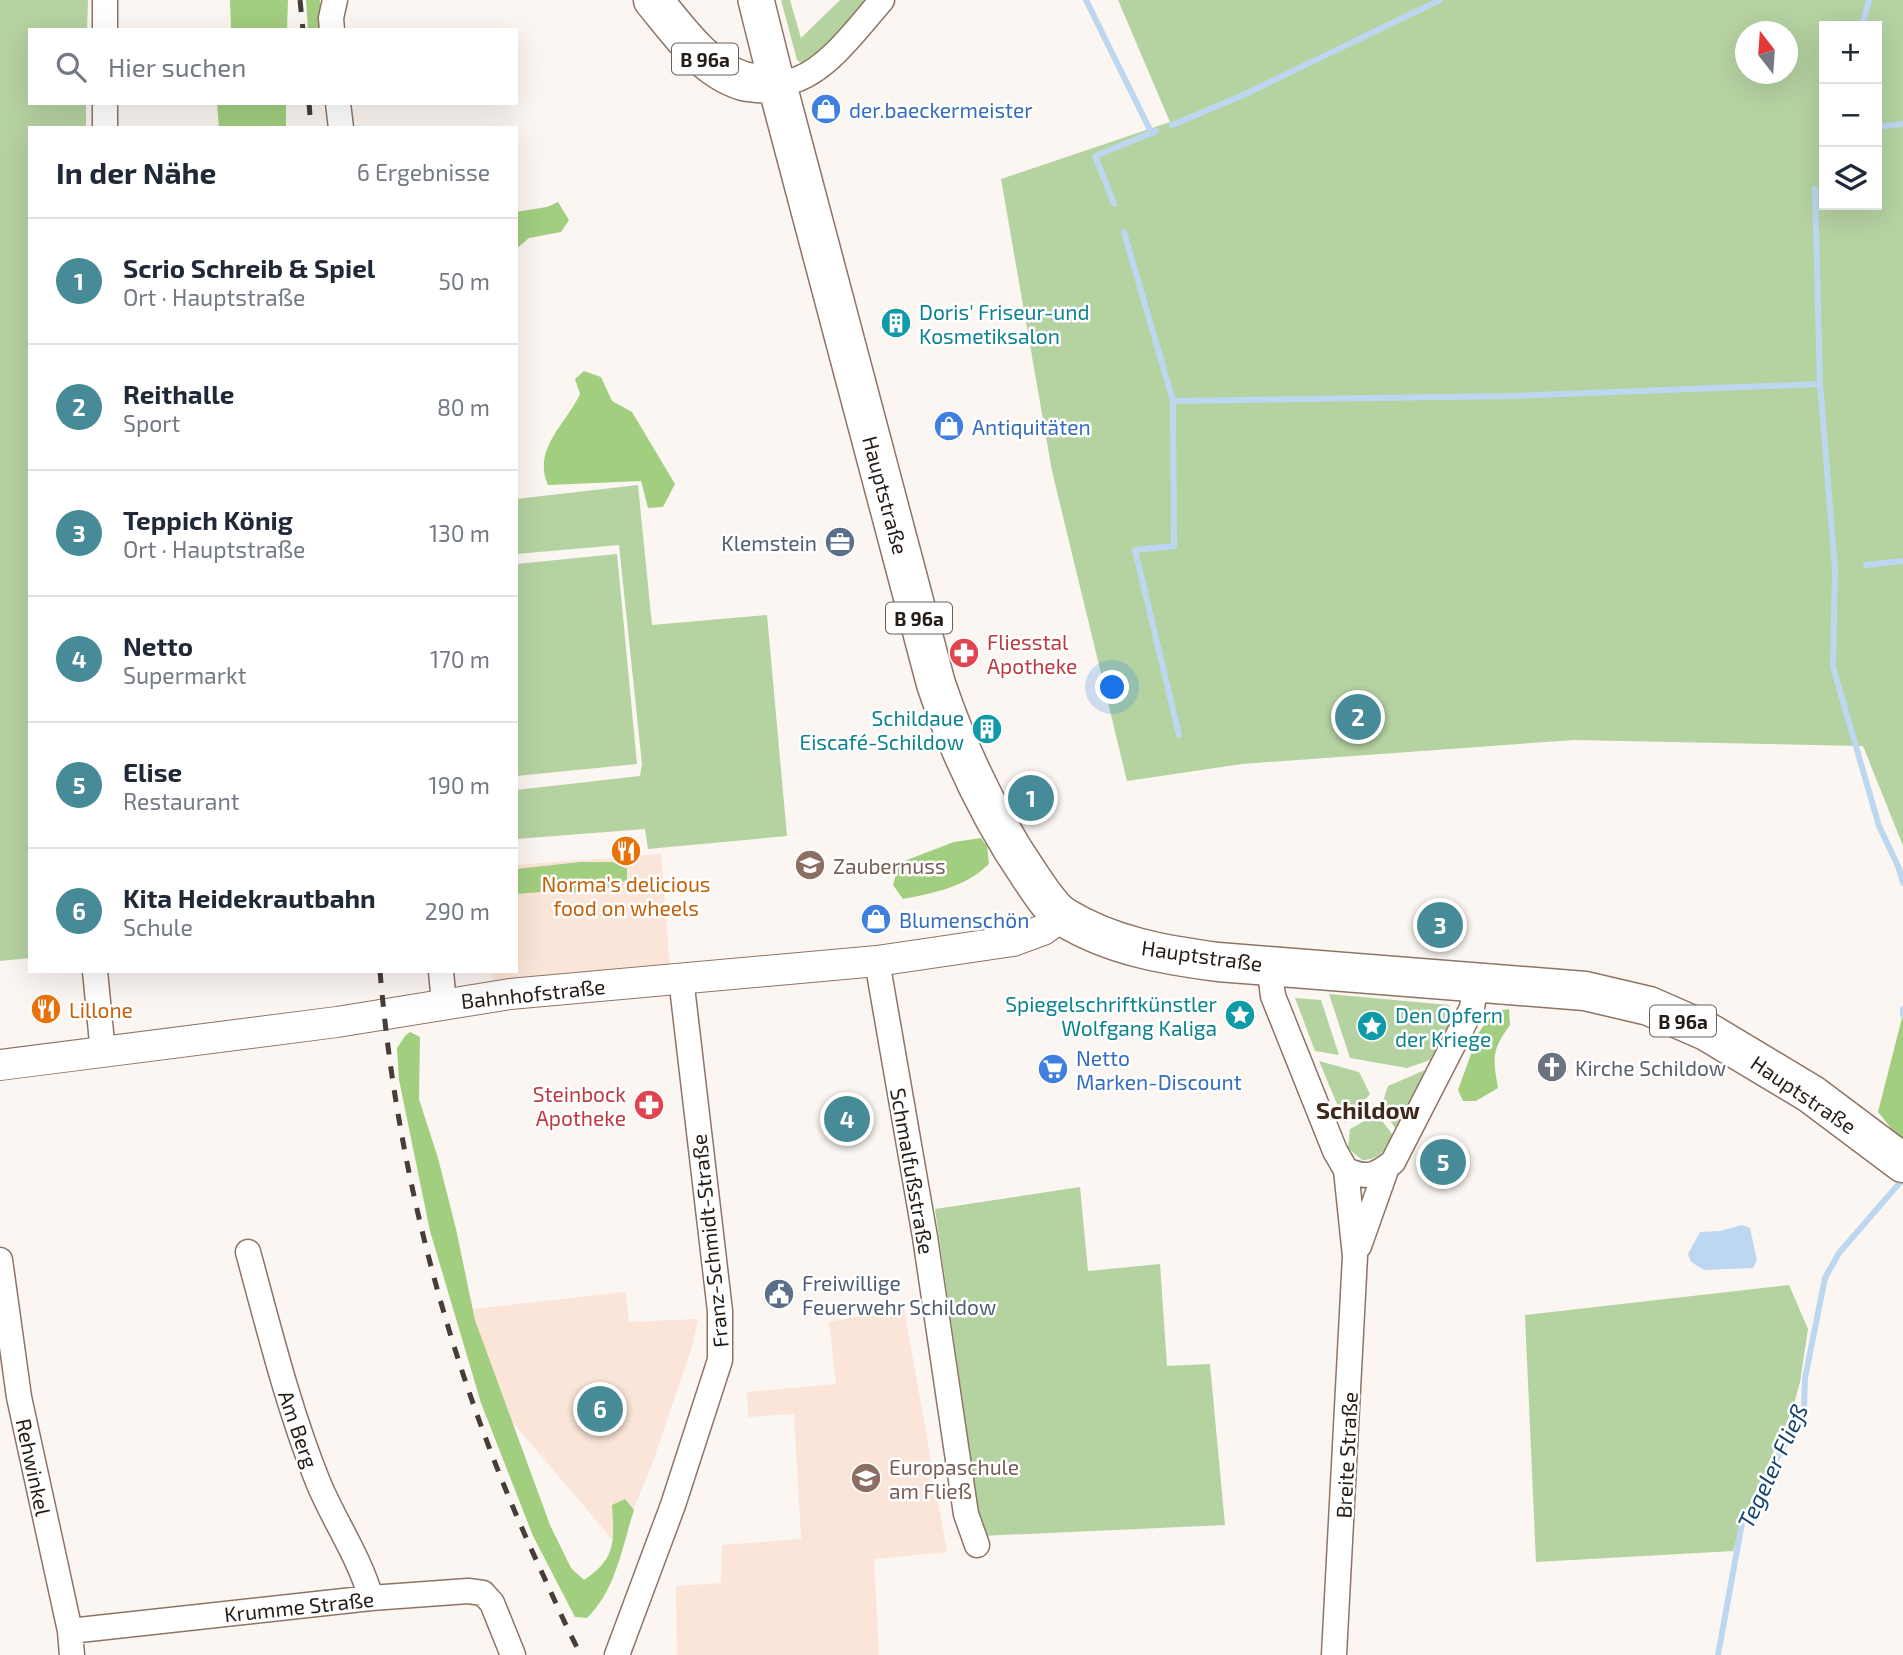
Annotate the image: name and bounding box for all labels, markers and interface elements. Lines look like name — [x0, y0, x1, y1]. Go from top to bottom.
north arrow — [1735, 21, 1798, 84]
map controls — [1819, 21, 1882, 210]
button: + — [1819, 21, 1882, 84]
search box — [28, 28, 518, 105]
road number: B 96a — [672, 44, 738, 74]
icon: search — [52, 48, 90, 86]
text: Hier suchen — [108, 51, 246, 82]
button: − — [1819, 84, 1882, 147]
shop icon: der.baeckermeister — [809, 92, 843, 126]
place label: der.baeckermeister — [849, 97, 1033, 122]
button: layers — [1819, 147, 1882, 210]
text: In der Nähe — [56, 154, 217, 190]
text: 6 Ergebnisse — [357, 158, 490, 186]
text: Scrio Schreib & Spiel — [123, 252, 375, 283]
text: 1 — [74, 267, 84, 295]
text: 50 m — [439, 267, 490, 295]
text: Ort · Hauptstraße — [123, 283, 305, 311]
place label: Doris' Friseur-und Kosmetiksalon — [919, 299, 1090, 348]
building icon: Doris' Friseur-und Kosmetiksalon — [879, 306, 913, 340]
text: Reithalle — [123, 378, 234, 409]
text: 2 — [72, 393, 86, 421]
text: 80 m — [437, 393, 490, 421]
text: Sport — [123, 409, 180, 437]
shop icon: Antiquitäten — [932, 409, 966, 443]
place label: Antiquitäten — [972, 414, 1091, 439]
street label: Hauptstraße — [858, 433, 914, 557]
text: Teppich König — [123, 504, 293, 535]
text: 3 — [72, 519, 86, 547]
text: 130 m — [429, 519, 490, 547]
office icon: Klemstein — [823, 525, 857, 559]
place label: Klemstein — [721, 530, 817, 555]
text: Ort · Hauptstraße — [123, 535, 305, 563]
road number: B 96a — [886, 603, 952, 634]
place label: Fliesstal Apotheke — [987, 629, 1077, 678]
text: Netto — [123, 630, 193, 661]
pharmacy icon: Fliesstal Apotheke — [947, 636, 981, 670]
text: 4 — [72, 645, 86, 673]
text: 170 m — [430, 645, 490, 673]
text: Supermarkt — [123, 661, 246, 689]
your location — [1095, 670, 1129, 704]
pin: 2 — [1335, 691, 1381, 743]
place label: Schildaue Eiscafé-Schildow — [799, 705, 964, 754]
building icon: Schildaue Eiscafé-Schildow — [970, 712, 1004, 746]
text: Elise — [123, 756, 182, 787]
text: 5 — [73, 771, 85, 799]
text: 190 m — [429, 771, 490, 799]
pin: 1 — [1008, 772, 1054, 824]
text: Restaurant — [123, 787, 240, 815]
restaurant icon: Norma’s delicious food on wheels — [609, 834, 643, 868]
school or university icon: Zaubernuss — [793, 848, 827, 882]
place label: Zaubernuss — [833, 853, 946, 878]
place label: Norma’s delicious food on wheels — [541, 871, 711, 920]
text: Kita Heidekrautbahn — [123, 882, 376, 913]
text: 6 — [72, 897, 86, 925]
text: 290 m — [425, 897, 490, 925]
pin: 3 — [1417, 899, 1463, 951]
shop icon: Blumenschön — [859, 902, 893, 936]
place label: Blumenschön — [899, 907, 1029, 932]
text: Schule — [123, 913, 193, 941]
street label: Hauptstraße — [1140, 934, 1264, 976]
street label: Bahnhofstraße — [460, 973, 606, 1013]
place label: Spiegelschriftkünstler Wolfgang Kaliga — [1005, 991, 1218, 1040]
restaurant icon: Lillone — [29, 992, 63, 1026]
place label: Lillone — [69, 997, 133, 1022]
place icon: Spiegelschriftkünstler Wolfgang Kaliga — [1223, 998, 1257, 1032]
place label: Den Opfern der Kriege — [1395, 1002, 1503, 1051]
road number: B 96a — [1650, 1006, 1716, 1036]
place icon: Den Opfern der Kriege — [1355, 1009, 1389, 1043]
place label: Netto Marken-Discount — [1076, 1045, 1242, 1094]
church icon: Kirche Schildow — [1535, 1050, 1569, 1084]
street label: Hauptstraße — [1747, 1050, 1861, 1138]
supermarket icon: Netto Marken-Discount — [1036, 1052, 1070, 1086]
place label: Kirche Schildow — [1575, 1055, 1726, 1080]
place label: Steinbock Apotheke — [533, 1081, 626, 1130]
street label: Schmalfußstraße — [886, 1086, 940, 1256]
pharmacy icon: Steinbock Apotheke — [632, 1088, 666, 1122]
pin: 4 — [824, 1093, 870, 1145]
district label: Schildow — [1316, 1095, 1421, 1124]
street label: Franz-Schmidt-Straße — [685, 1133, 733, 1349]
pin: 5 — [1420, 1136, 1466, 1188]
place label: Freiwillige Feuerwehr Schildow — [802, 1270, 996, 1319]
public building icon: Freiwillige Feuerwehr Schildow — [762, 1277, 796, 1311]
pin: 6 — [577, 1383, 623, 1435]
street label: Am Berg — [274, 1387, 324, 1471]
street label: Breite Straße — [1330, 1391, 1362, 1519]
water label: Tegeler Fließ — [1731, 1399, 1813, 1533]
street label: Rehwinkel — [11, 1416, 57, 1519]
place label: Europaschule am Fließ — [889, 1454, 1019, 1503]
school or university icon: Europaschule am Fließ — [849, 1461, 883, 1495]
street label: Krumme Straße — [223, 1586, 375, 1626]

